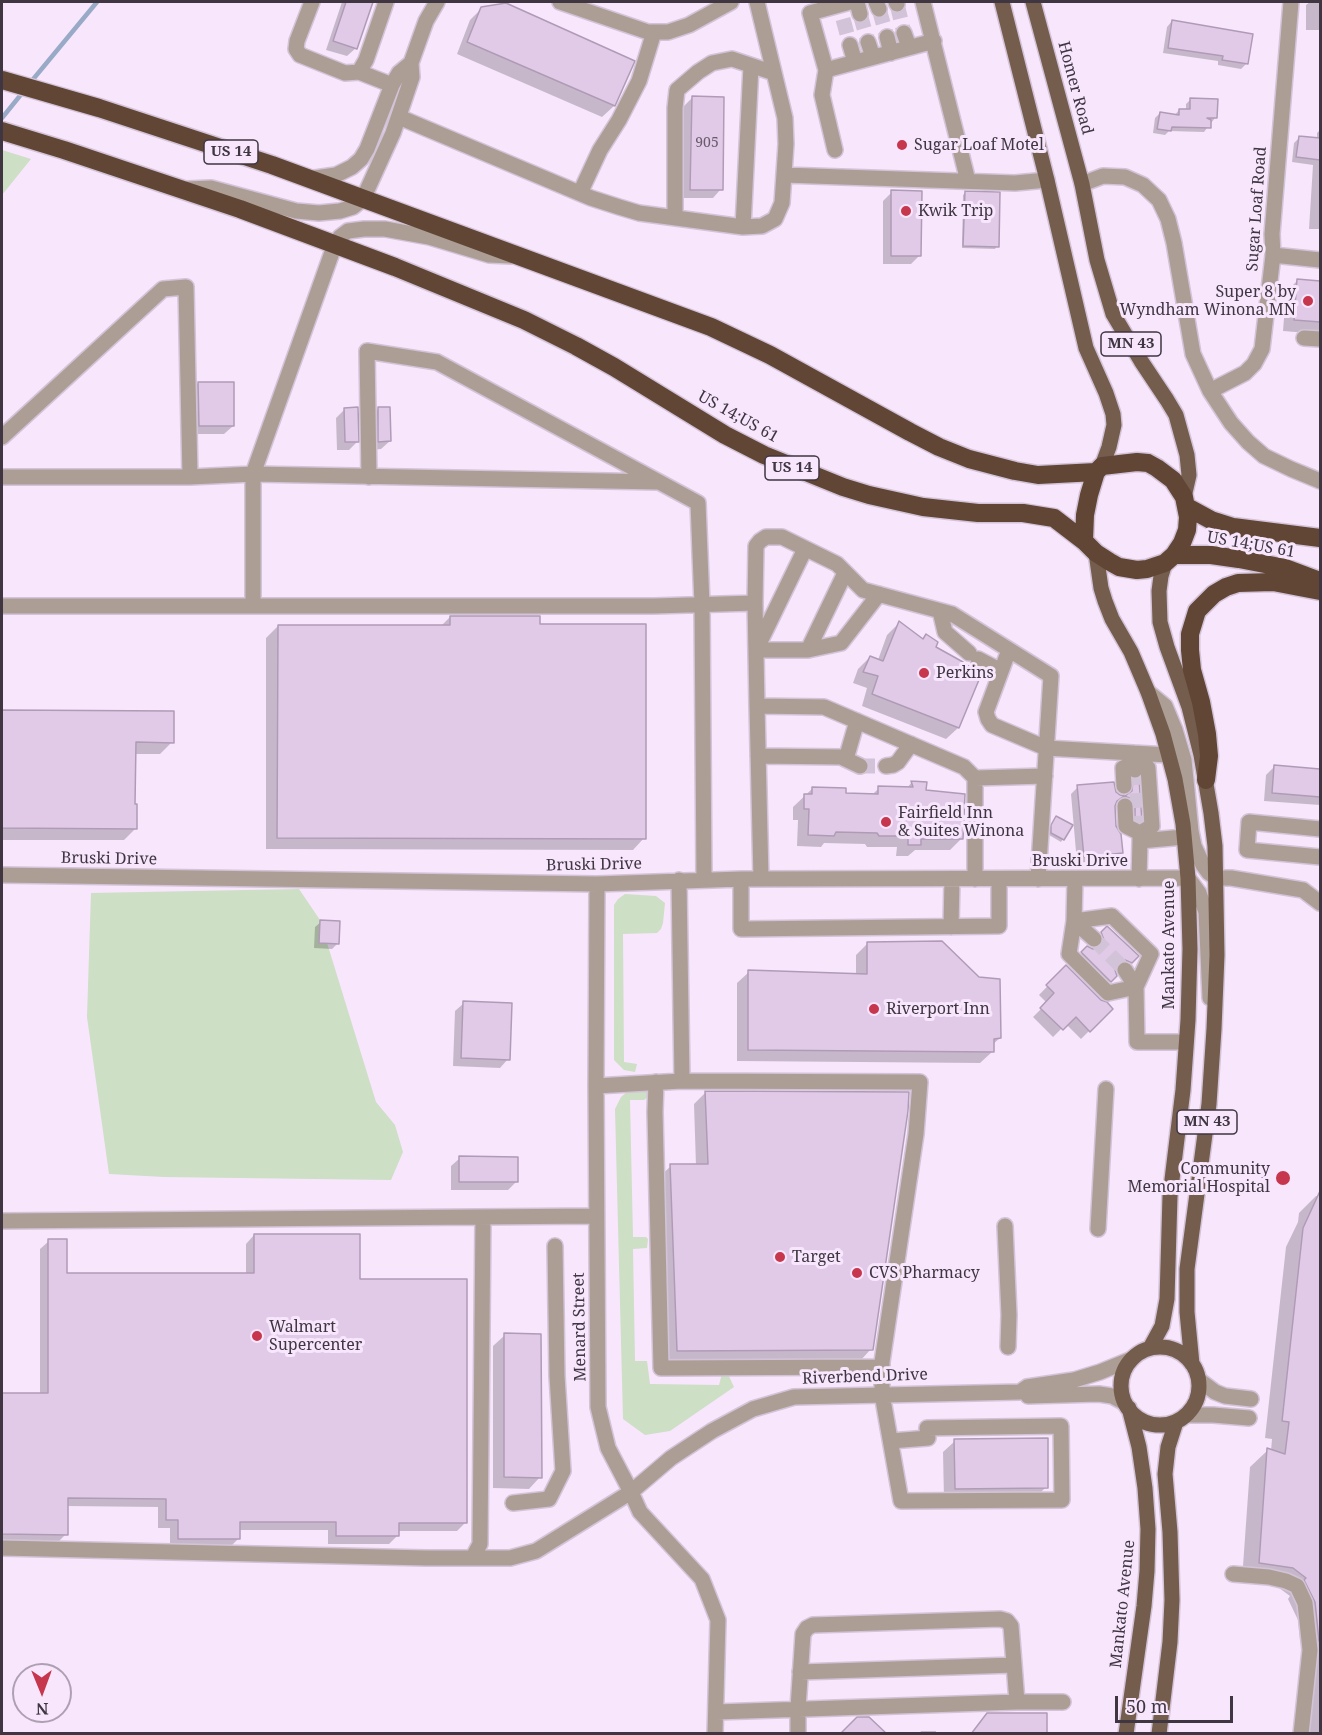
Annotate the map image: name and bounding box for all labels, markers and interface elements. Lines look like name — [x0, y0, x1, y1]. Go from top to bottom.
street label: Homer Road — [1053, 39, 1097, 137]
house number: 905 — [695, 135, 719, 151]
place label: Sugar Loaf Motel — [914, 135, 1044, 155]
marker: Sugar Loaf Motel — [895, 138, 909, 152]
road number: US 14 — [204, 140, 258, 164]
street label: Sugar Loaf Road — [1243, 146, 1271, 272]
place label: Kwik Trip — [918, 201, 993, 221]
marker: Kwik Trip — [899, 204, 913, 218]
place label: Super 8 by Wyndham Winona MN — [1119, 282, 1296, 320]
marker: Super 8 by Wyndham Winona MN — [1301, 294, 1315, 308]
road number: MN 43 — [1101, 332, 1161, 356]
street label: US 14;US 61 — [694, 387, 782, 447]
road number: US 14 — [765, 456, 819, 480]
street label: US 14;US 61 — [1205, 528, 1297, 562]
place label: Perkins — [936, 663, 994, 683]
marker: Perkins — [917, 666, 931, 680]
place label: Fairfield Inn & Suites Winona — [898, 803, 1024, 841]
marker: Fairfield Inn & Suites Winona — [879, 815, 893, 829]
street label: Bruski Drive — [61, 849, 157, 869]
street label: Bruski Drive — [1032, 851, 1128, 871]
street label: Bruski Drive — [546, 855, 642, 875]
street label: Mankato Avenue — [1159, 881, 1179, 1009]
place label: Riverport Inn — [886, 999, 990, 1019]
marker: Riverport Inn — [867, 1002, 881, 1016]
road number: MN 43 — [1177, 1110, 1237, 1134]
place label: Community Memorial Hospital — [1128, 1159, 1270, 1197]
marker: Community Memorial Hospital — [1274, 1169, 1292, 1187]
place label: Target — [792, 1247, 841, 1267]
marker: Target — [773, 1250, 787, 1264]
place label: CVS Pharmacy — [869, 1263, 980, 1283]
marker: CVS Pharmacy — [850, 1266, 864, 1280]
street label: Menard Street — [569, 1272, 591, 1382]
place label: Walmart Supercenter — [269, 1317, 362, 1355]
marker: Walmart Supercenter — [250, 1329, 264, 1343]
street label: Riverbend Drive — [802, 1365, 928, 1389]
street label: Mankato Avenue — [1107, 1539, 1139, 1669]
north arrow — [12, 1663, 72, 1723]
scale bar — [1118, 1684, 1236, 1722]
text: 50 m — [1126, 1694, 1168, 1718]
text: N — [36, 1698, 49, 1720]

